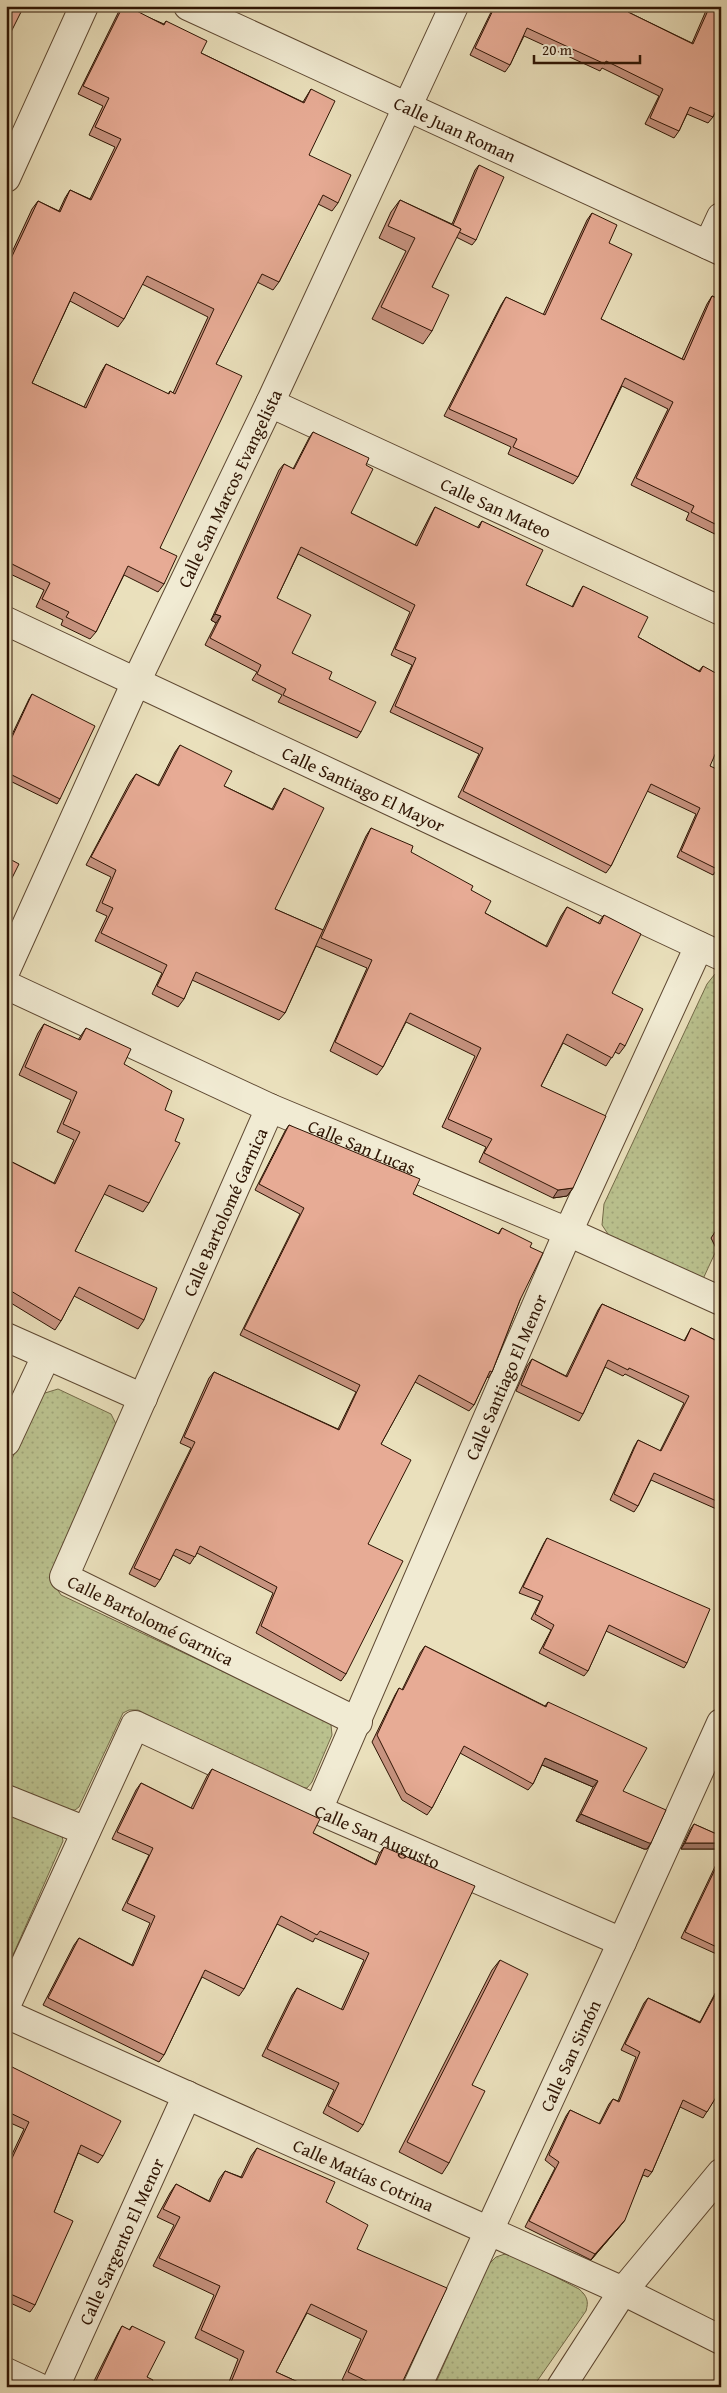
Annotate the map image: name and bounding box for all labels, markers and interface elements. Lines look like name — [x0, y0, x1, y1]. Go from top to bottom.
scale bar — [534, 32, 641, 64]
text: 20 m — [542, 39, 573, 60]
street label: Calle Juan Roman — [390, 89, 521, 169]
street label: Calle San Marcos Evangelista — [170, 384, 288, 592]
street label: Calle San Mateo — [436, 470, 556, 545]
street label: Calle Santiago El Mayor — [278, 739, 450, 839]
street label: Calle San Lucas — [304, 1112, 420, 1181]
street label: Calle Bartolomé Garnica — [176, 1123, 275, 1301]
street label: Calle Santiago El Menor — [458, 1289, 553, 1464]
street label: Calle Bartolomé Garnica — [63, 1567, 239, 1672]
street label: Calle San Augusto — [311, 1797, 445, 1875]
street label: Calle San Simón — [532, 1995, 607, 2116]
street label: Calle Matías Cotrina — [289, 2131, 439, 2218]
street label: Calle Sargento El Menor — [71, 2153, 171, 2329]

